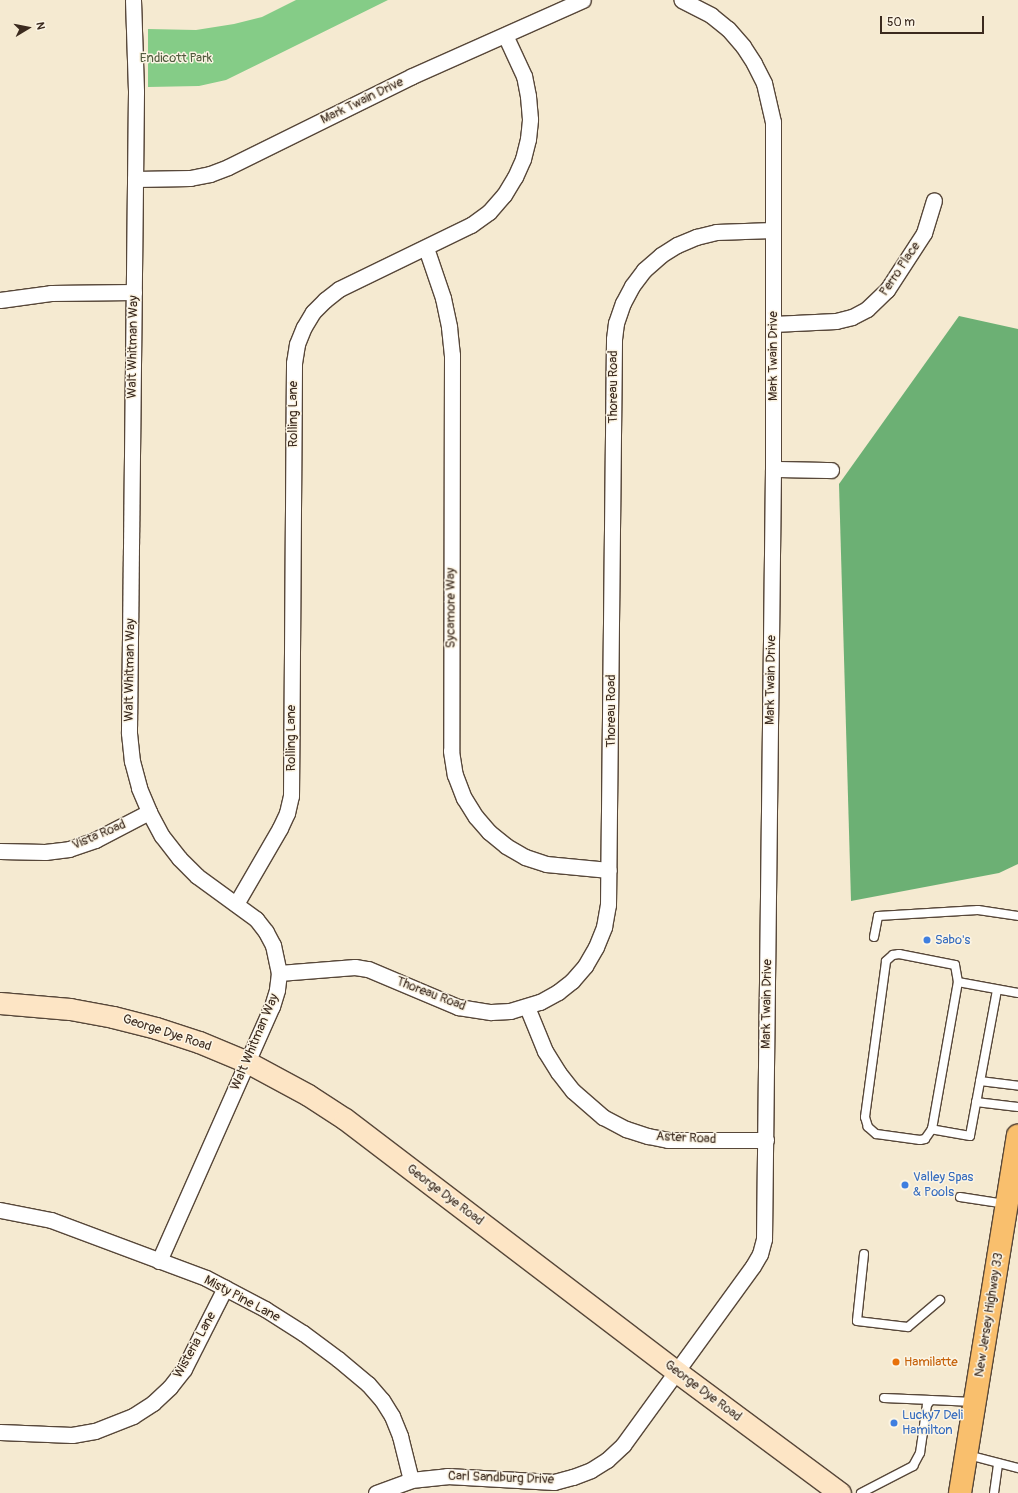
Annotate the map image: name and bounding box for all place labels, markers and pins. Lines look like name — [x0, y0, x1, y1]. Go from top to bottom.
place label: Sabo's — [935, 932, 970, 948]
marker: Sabo's — [922, 935, 932, 945]
place label: Valley Spas & Pools — [913, 1170, 973, 1201]
marker: Valley Spas & Pools — [900, 1180, 910, 1190]
place label: Hamilatte — [904, 1354, 958, 1370]
marker: Hamilatte — [891, 1357, 901, 1367]
place label: Lucky7 Deli Hamilton — [902, 1408, 963, 1439]
marker: Lucky7 Deli Hamilton — [889, 1418, 899, 1428]

